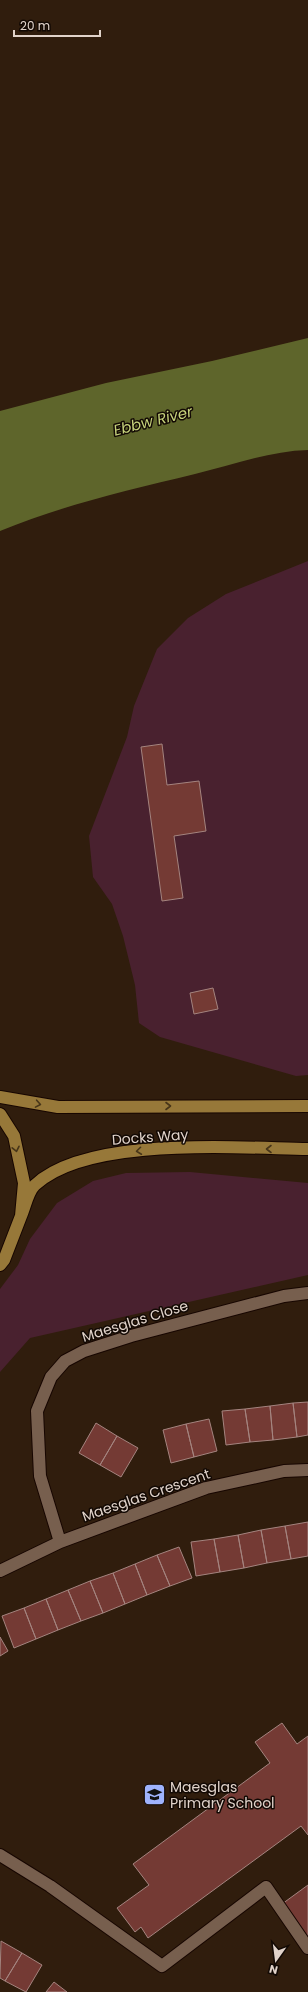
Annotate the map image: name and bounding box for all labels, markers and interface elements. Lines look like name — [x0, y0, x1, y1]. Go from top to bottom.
scale bar — [14, 12, 100, 38]
text: 20 m — [20, 17, 50, 34]
water label: Ebbw River — [111, 400, 195, 440]
one-way arrow — [35, 1099, 42, 1108]
one-way arrow — [165, 1102, 171, 1110]
street label: Docks Way — [111, 1124, 189, 1150]
one-way arrow — [266, 1145, 272, 1153]
one-way arrow — [12, 1146, 20, 1152]
one-way arrow — [136, 1146, 142, 1155]
street label: Maesglas Close — [79, 1295, 191, 1347]
street label: Maesglas Crescent — [79, 1464, 213, 1526]
place label: Maesglas Primary School — [170, 1777, 275, 1813]
school or university icon: Maesglas Primary School — [141, 1782, 167, 1808]
north arrow — [256, 1940, 296, 1980]
text: N — [268, 1961, 280, 1978]

